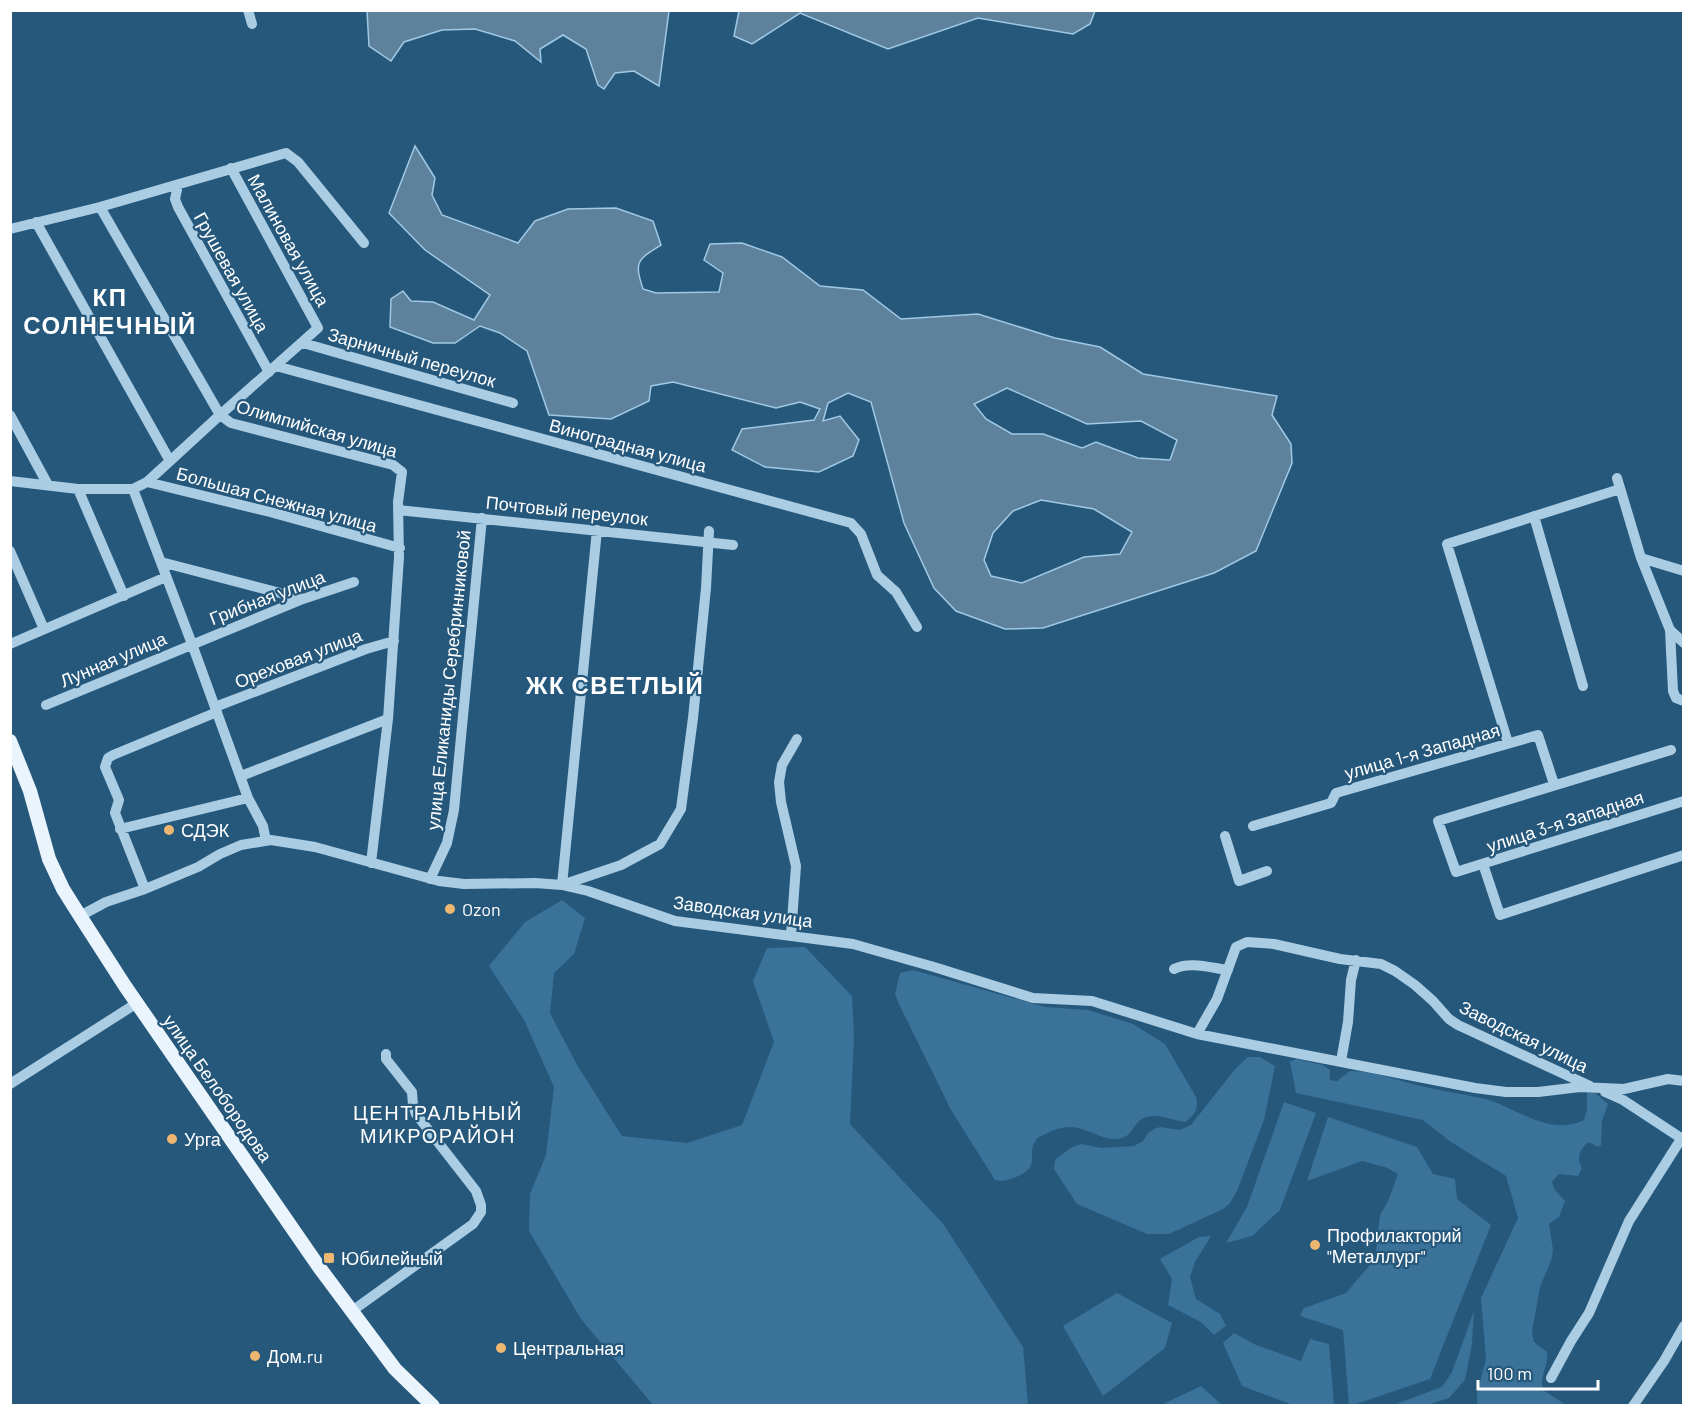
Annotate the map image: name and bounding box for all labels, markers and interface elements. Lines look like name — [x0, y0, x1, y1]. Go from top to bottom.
street label: Малиновая улица — [244, 170, 335, 311]
street label: Грушевая улица — [190, 208, 275, 337]
district label: КП СОЛНЕЧНЫЙ — [23, 282, 197, 339]
street label: Зарничный переулок — [326, 323, 499, 392]
street label: Олимпийская улица — [234, 394, 401, 462]
street label: Виноградная улица — [547, 413, 710, 477]
street label: Большая Снежная улица — [174, 462, 381, 537]
street label: Почтовый переулок — [485, 491, 649, 529]
street label: улица Еликаниды Серебринниковой — [421, 529, 475, 831]
street label: Грибная улица — [206, 565, 329, 629]
street label: Ореховая улица — [231, 623, 366, 692]
street label: Лунная улица — [56, 626, 171, 691]
district label: ЖК СВЕТЛЫЙ — [525, 670, 704, 699]
street label: улица 1-я Западная — [1342, 718, 1502, 784]
street label: улица 3-я Западная — [1484, 785, 1646, 857]
place label: СДЭК — [181, 819, 230, 841]
marker: СДЭК — [162, 823, 176, 837]
street label: Заводская улица — [672, 890, 815, 932]
place label: Ozon — [462, 898, 501, 920]
marker: Ozon — [443, 902, 457, 916]
street label: Заводская улица — [1456, 995, 1593, 1077]
street label: улица Белобородова — [159, 1010, 278, 1167]
district label: ЦЕНТРАЛЬНЫЙ МИКРОРАЙОН — [353, 1100, 523, 1147]
place label: Урга — [184, 1128, 222, 1150]
marker: Урга — [165, 1132, 179, 1146]
place label: Профилакторий "Металлург" — [1327, 1224, 1462, 1267]
marker: Профилакторий "Металлург" — [1308, 1238, 1322, 1252]
place label: Юбилейный — [341, 1247, 443, 1269]
marker: Юбилейный — [322, 1251, 336, 1265]
place label: Центральная — [513, 1337, 624, 1359]
marker: Центральная — [494, 1341, 508, 1355]
place label: Дом.ru — [267, 1345, 323, 1367]
marker: Дом.ru — [248, 1349, 262, 1363]
scale bar — [1478, 1353, 1598, 1391]
text: 100 m — [1487, 1362, 1532, 1384]

